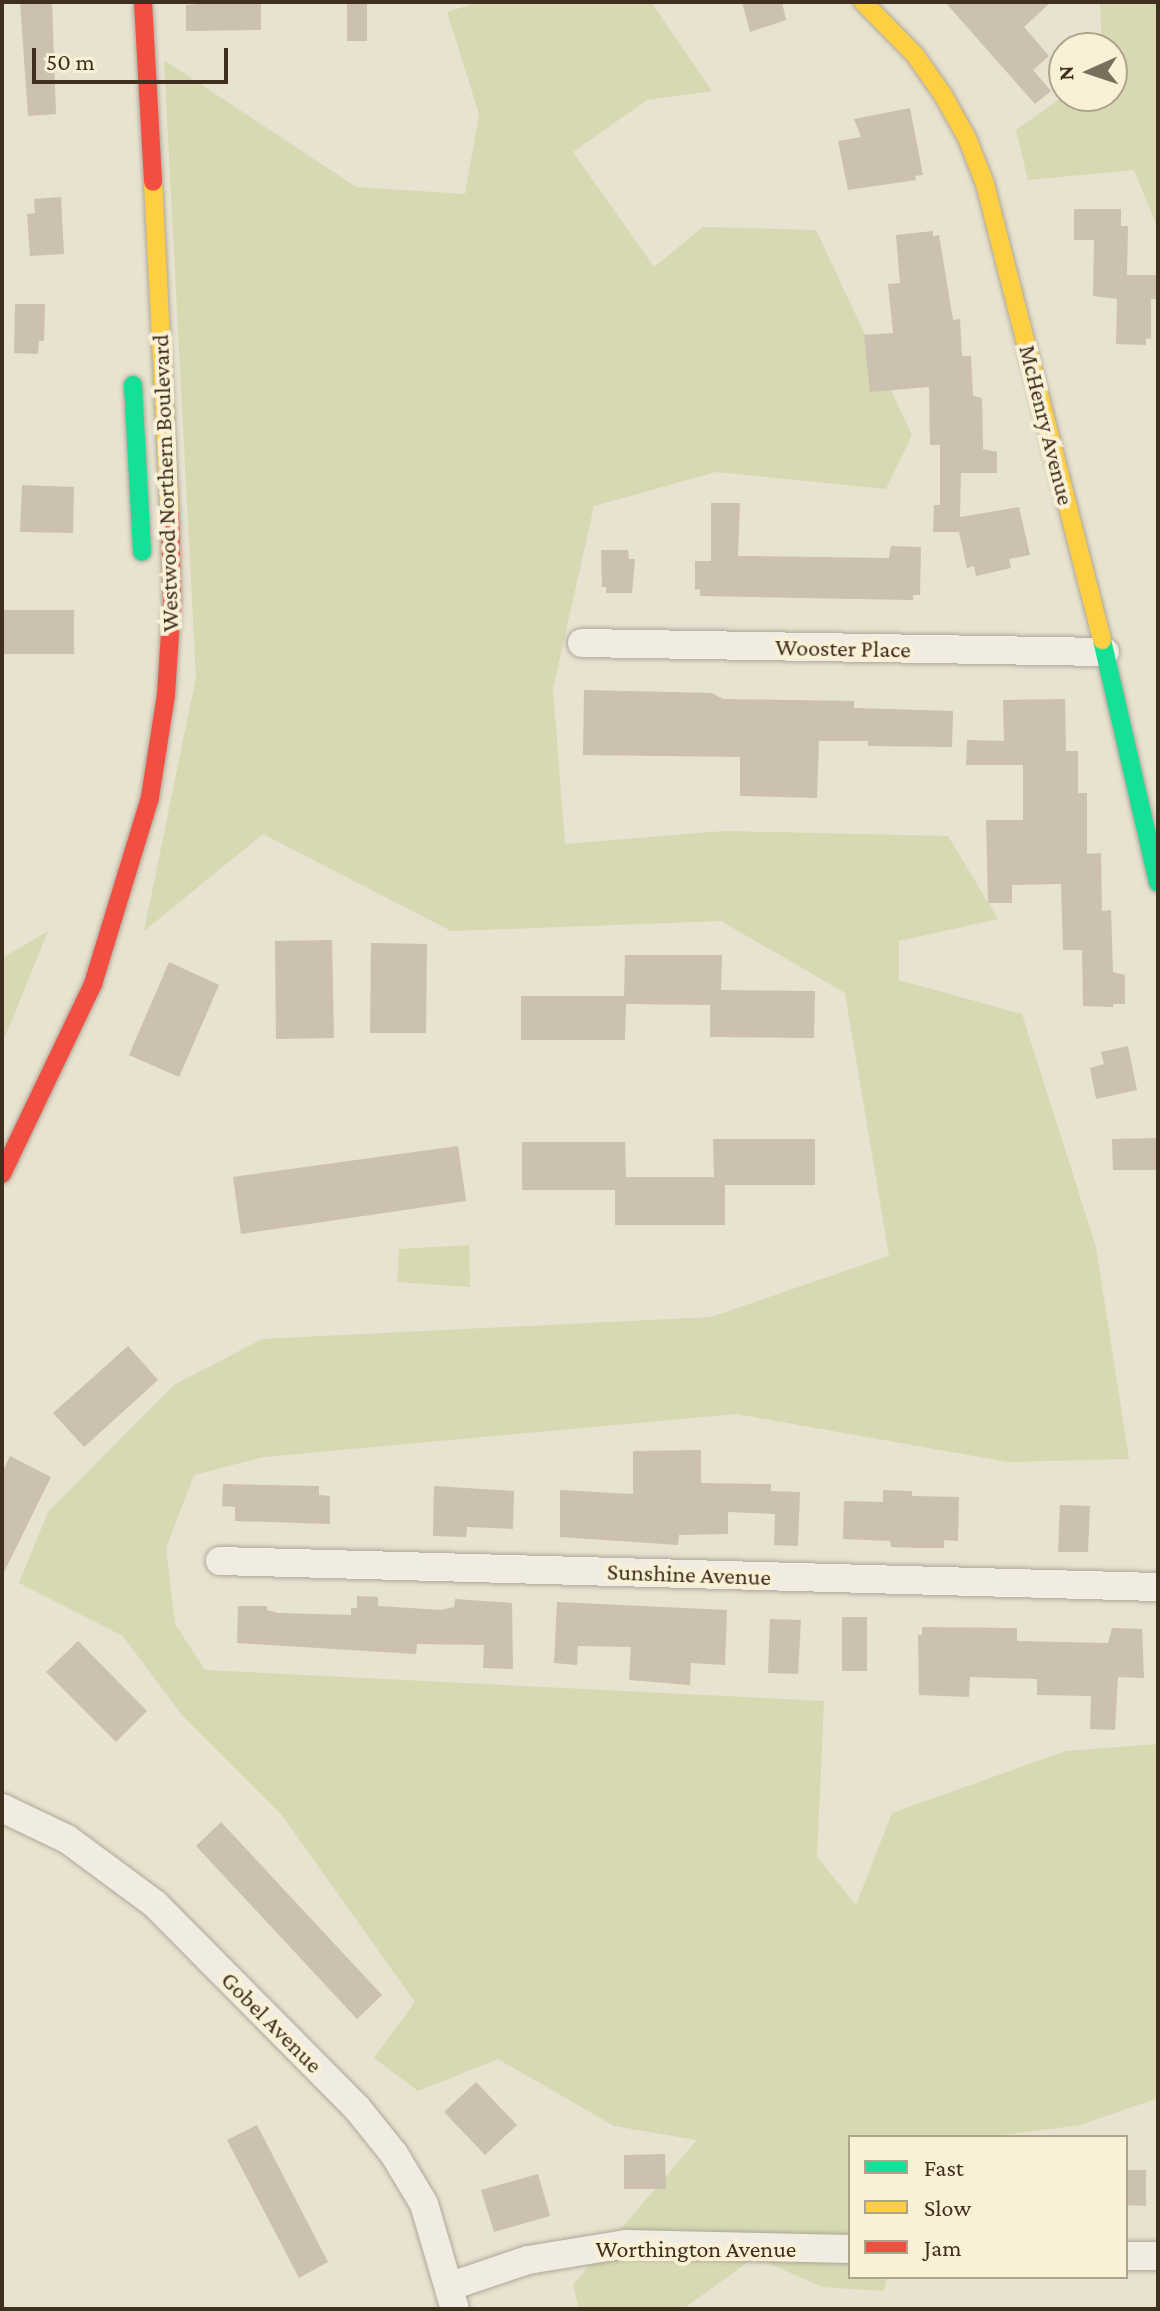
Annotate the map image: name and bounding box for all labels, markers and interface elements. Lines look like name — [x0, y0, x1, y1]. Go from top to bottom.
scale bar — [36, 32, 232, 82]
north arrow — [1048, 32, 1128, 112]
text: 50 m — [46, 48, 95, 75]
text: N — [1053, 65, 1078, 81]
street label: Westwood Northern Boulevard — [145, 334, 185, 632]
street label: McHenry Avenue — [1013, 342, 1081, 508]
street label: Wooster Place — [775, 632, 911, 664]
street label: Sunshine Avenue — [607, 1557, 771, 1591]
street label: Gobel Avenue — [215, 1965, 329, 2079]
legend — [848, 2135, 1128, 2279]
text: Fast — [924, 2154, 964, 2181]
text: Slow — [924, 2194, 971, 2221]
text: Jam — [924, 2234, 962, 2261]
street label: Worthington Avenue — [596, 2235, 796, 2263]

